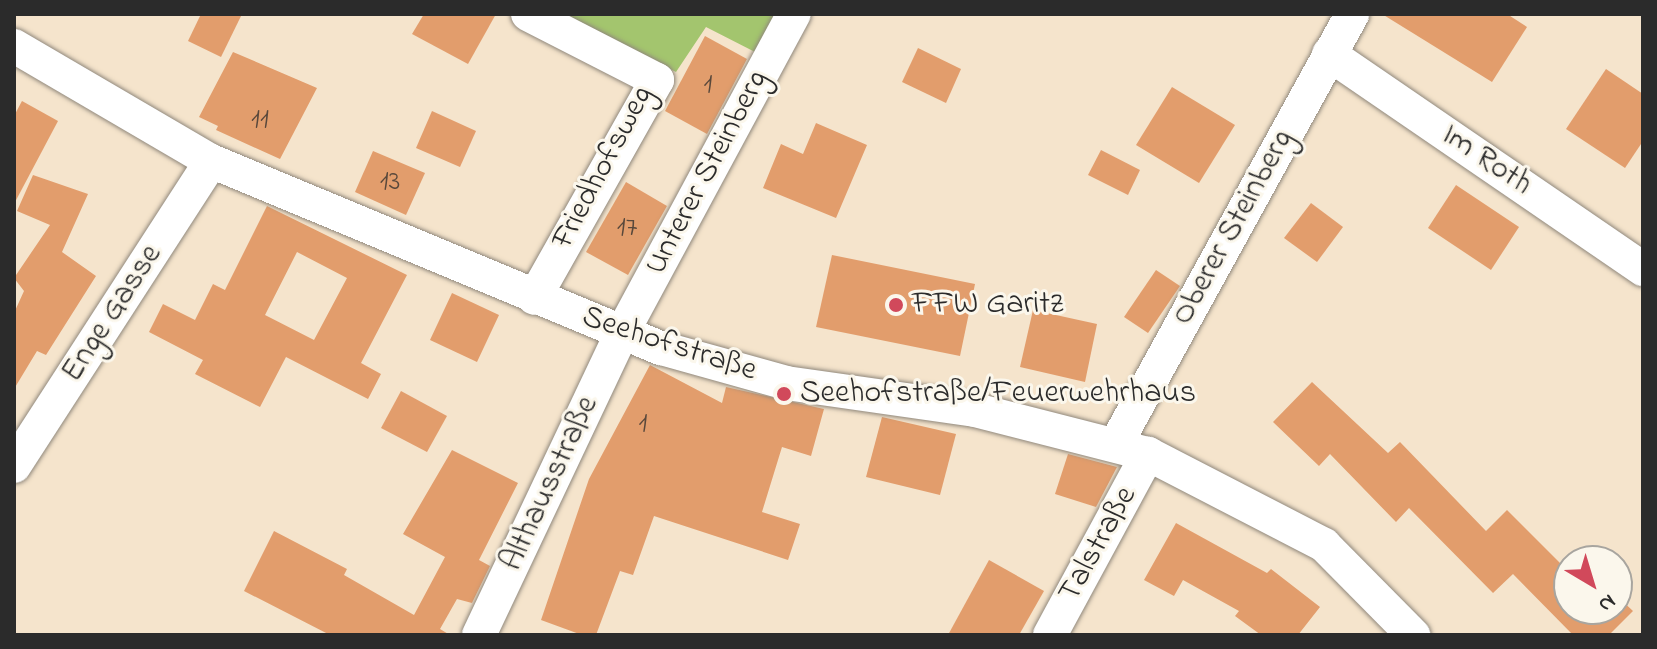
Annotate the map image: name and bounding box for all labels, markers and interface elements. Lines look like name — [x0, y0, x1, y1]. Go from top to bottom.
street label: Unterer Steinberg — [638, 64, 778, 282]
house number: 1 — [704, 69, 712, 103]
street label: Friedhofsweg — [545, 80, 663, 256]
house number: 11 — [251, 104, 269, 138]
street label: Im Roth — [1434, 117, 1538, 205]
street label: Oberer Steinberg — [1165, 124, 1303, 332]
house number: 13 — [380, 166, 400, 200]
house number: 17 — [617, 212, 637, 246]
street label: Enge Gasse — [54, 238, 172, 390]
place label: FFW Garitz — [912, 286, 1063, 324]
marker: FFW Garitz — [887, 296, 905, 314]
street label: Seehofstraße — [577, 299, 761, 391]
place label: Seehofstraße/Feuerwehrhaus — [800, 375, 1196, 413]
marker: Seehofstraße/Feuerwehrhaus — [775, 385, 793, 403]
street label: Althausstraße — [494, 391, 608, 577]
house number: 1 — [639, 408, 647, 442]
street label: Talstraße — [1052, 480, 1146, 610]
north arrow — [1553, 545, 1633, 625]
text: N — [1591, 585, 1622, 620]

